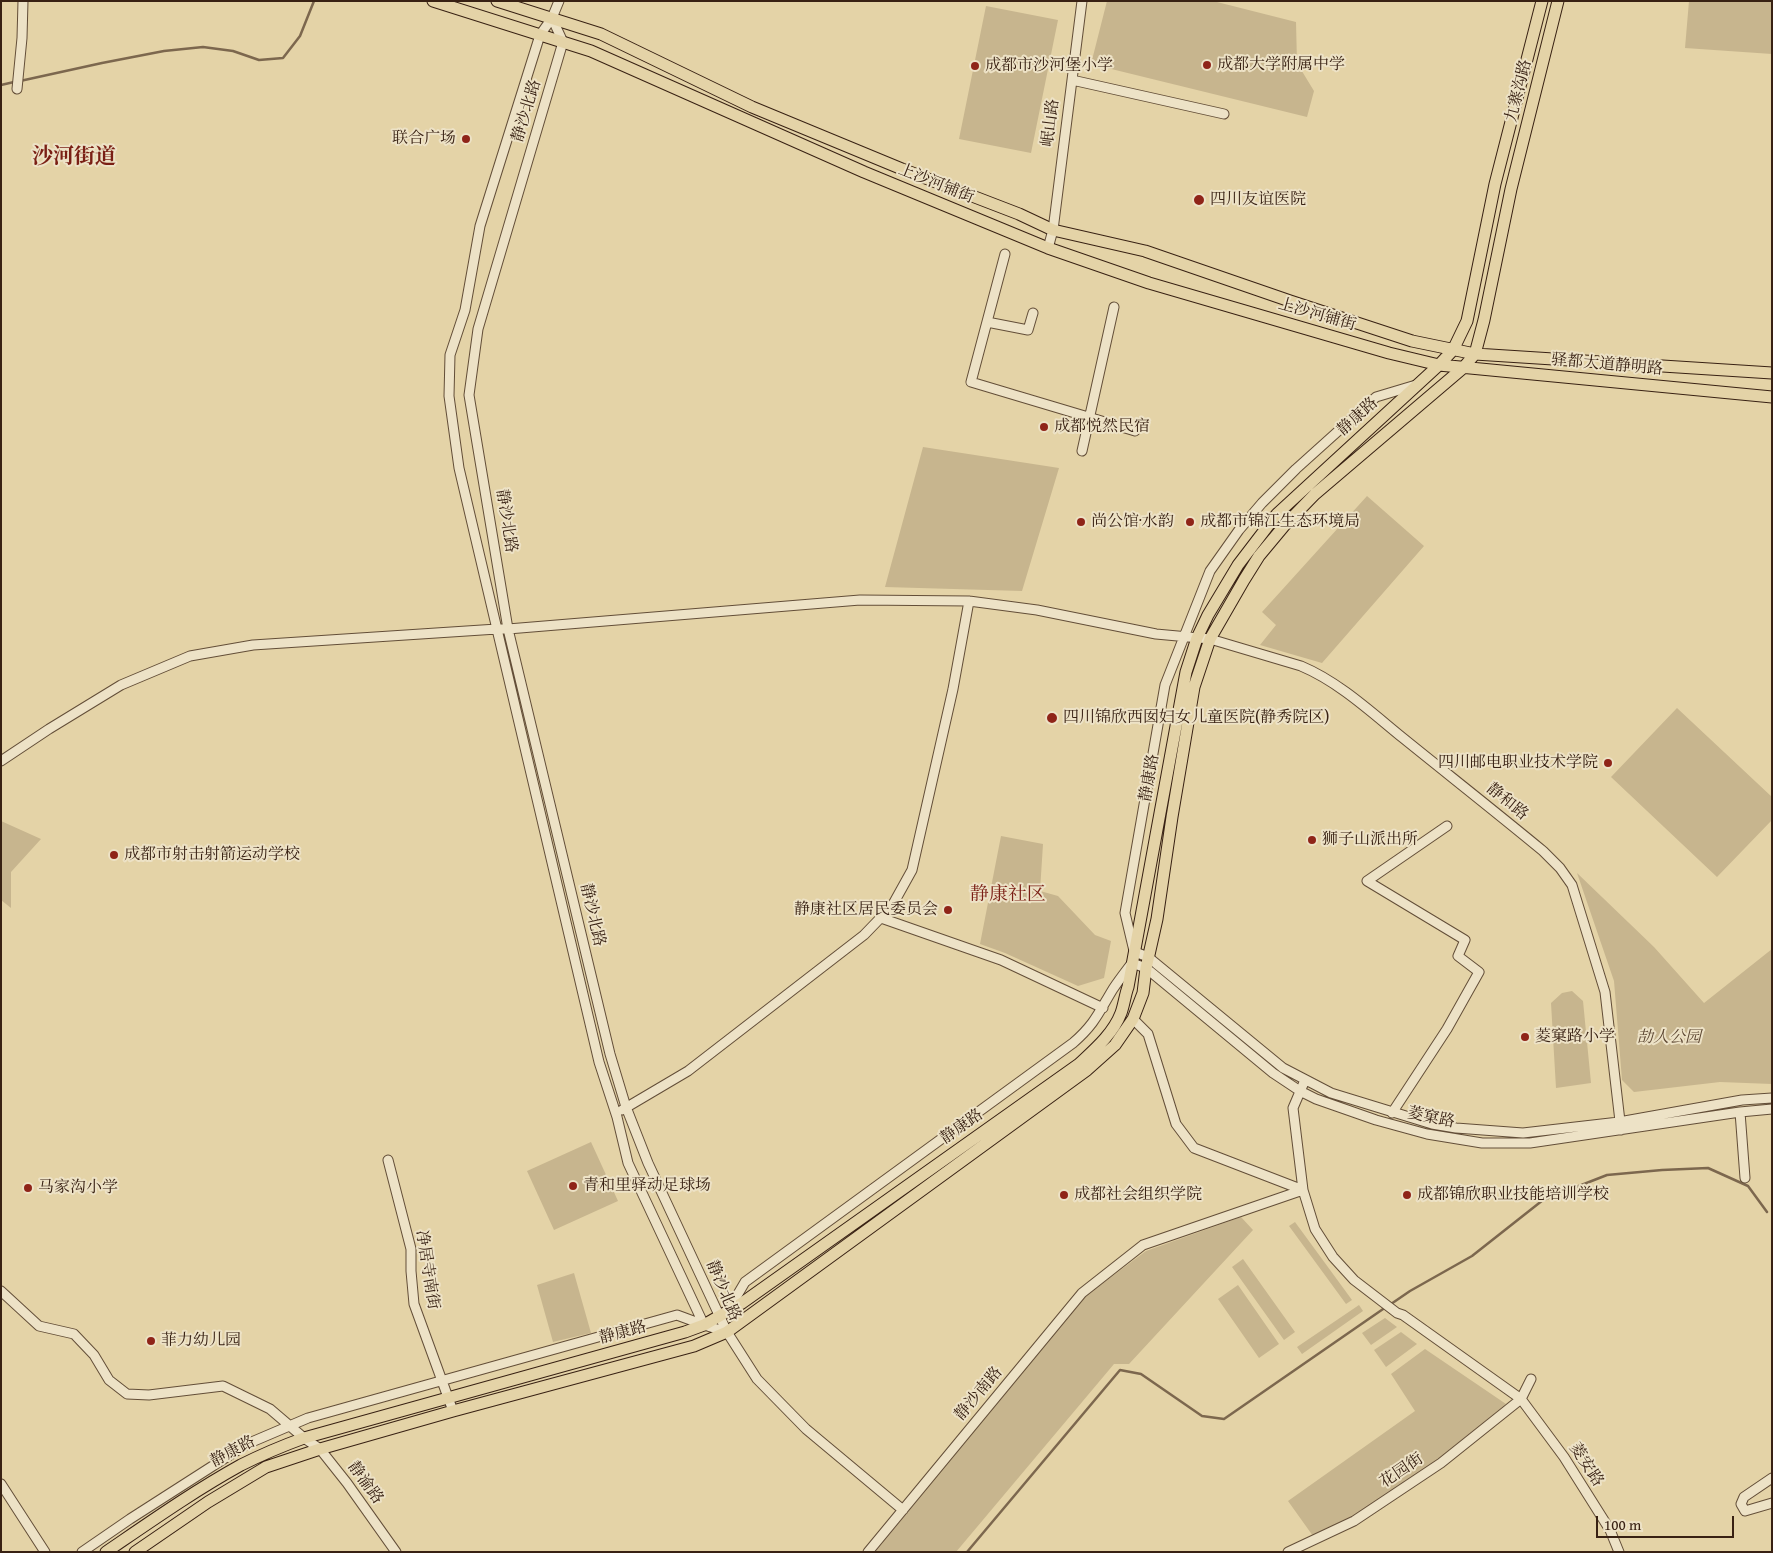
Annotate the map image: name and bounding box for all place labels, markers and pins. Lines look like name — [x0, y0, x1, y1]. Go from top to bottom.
place label: 成都大学附属中学 — [1217, 55, 1345, 75]
place label: 成都市沙河堡小学 — [985, 56, 1113, 76]
marker: 成都大学附属中学 — [1201, 59, 1213, 71]
marker: 成都市沙河堡小学 — [969, 60, 981, 72]
place label: 联合广场 — [392, 129, 456, 149]
marker: 联合广场 — [460, 133, 472, 145]
place label: 四川友谊医院 — [1210, 190, 1306, 210]
marker: 四川友谊医院 — [1192, 193, 1206, 207]
place label: 成都悦然民宿 — [1054, 417, 1150, 437]
marker: 成都悦然民宿 — [1038, 421, 1050, 433]
place label: 尚公馆·水韵 — [1091, 512, 1174, 532]
place label: 成都市锦江生态环境局 — [1200, 512, 1360, 532]
marker: 尚公馆·水韵 — [1075, 516, 1087, 528]
marker: 成都市锦江生态环境局 — [1184, 516, 1196, 528]
place label: 四川锦欣西囡妇女儿童医院(静秀院区) — [1063, 708, 1329, 728]
marker: 四川锦欣西囡妇女儿童医院(静秀院区) — [1045, 711, 1059, 725]
place label: 四川邮电职业技术学院 — [1438, 753, 1598, 773]
marker: 四川邮电职业技术学院 — [1602, 757, 1614, 769]
place label: 狮子山派出所 — [1322, 830, 1418, 850]
marker: 狮子山派出所 — [1306, 834, 1318, 846]
place label: 成都市射击射箭运动学校 — [124, 845, 300, 865]
marker: 成都市射击射箭运动学校 — [108, 849, 120, 861]
place label: 静康社区居民委员会 — [794, 900, 938, 920]
marker: 静康社区居民委员会 — [942, 904, 954, 916]
place label: 菱窠路小学 — [1535, 1027, 1615, 1047]
marker: 菱窠路小学 — [1519, 1031, 1531, 1043]
place label: 青和里驿动足球场 — [583, 1176, 711, 1196]
place label: 马家沟小学 — [38, 1178, 118, 1198]
marker: 青和里驿动足球场 — [567, 1180, 579, 1192]
marker: 马家沟小学 — [22, 1182, 34, 1194]
place label: 成都社会组织学院 — [1074, 1185, 1202, 1205]
place label: 成都锦欣职业技能培训学校 — [1417, 1185, 1609, 1205]
marker: 成都社会组织学院 — [1058, 1189, 1070, 1201]
marker: 成都锦欣职业技能培训学校 — [1401, 1189, 1413, 1201]
place label: 菲力幼儿园 — [161, 1331, 241, 1351]
marker: 菲力幼儿园 — [145, 1335, 157, 1347]

